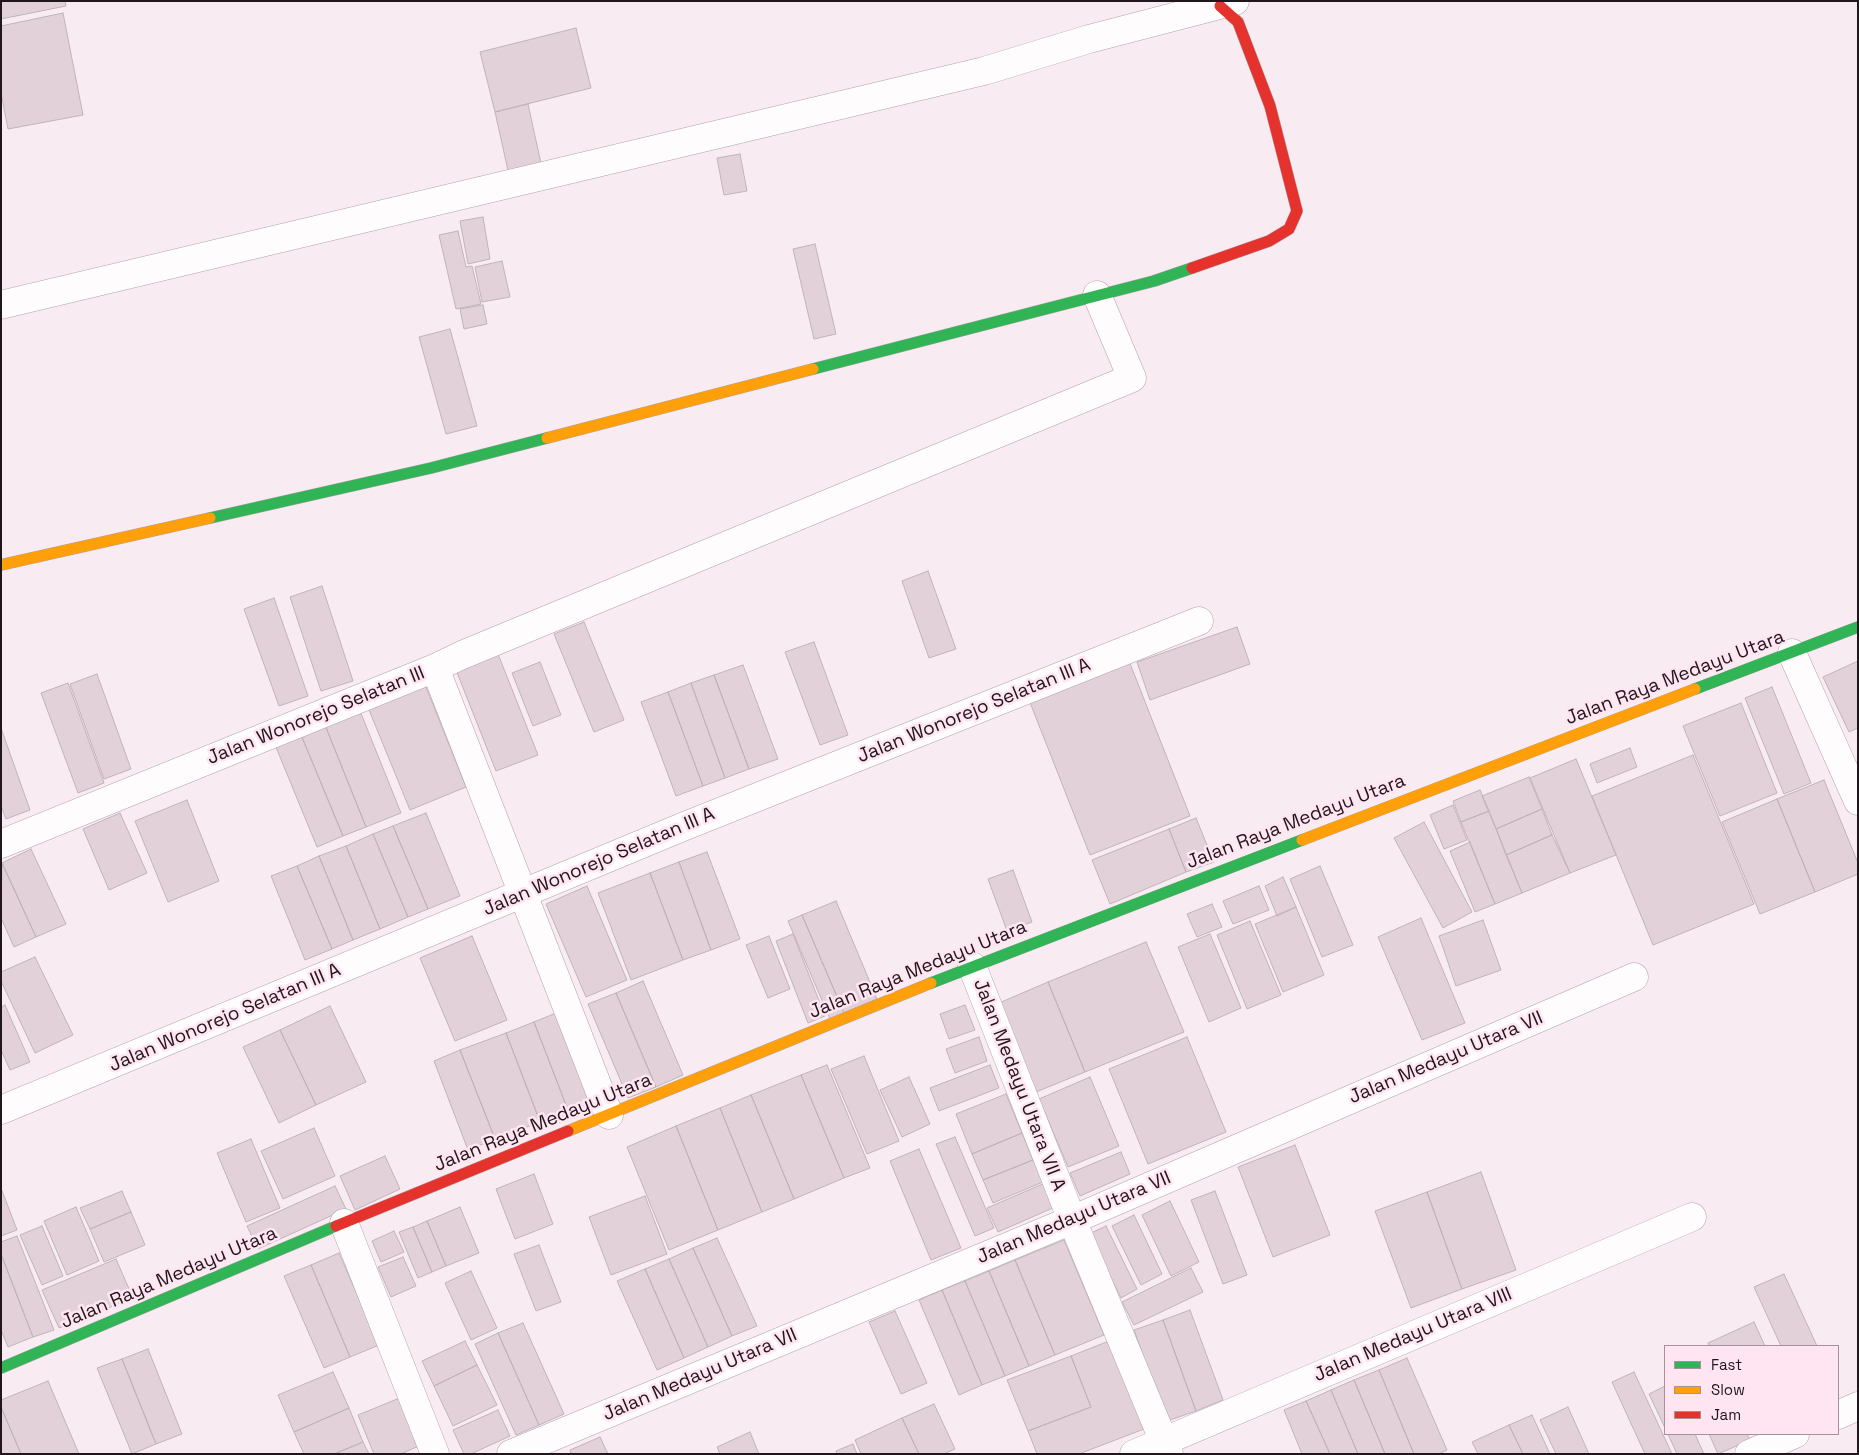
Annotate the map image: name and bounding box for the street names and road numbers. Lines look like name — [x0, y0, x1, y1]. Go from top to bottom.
street label: Jalan Raya Medayu Utara — [1562, 626, 1788, 730]
street label: Jalan Wonorejo Selatan III A — [854, 654, 1094, 768]
street label: Jalan Wonorejo Selatan III — [204, 662, 428, 770]
street label: Jalan Raya Medayu Utara — [1183, 770, 1409, 874]
street label: Jalan Wonorejo Selatan III A — [480, 803, 718, 921]
street label: Jalan Raya Medayu Utara — [806, 916, 1030, 1024]
street label: Jalan Wonorejo Selatan III A — [106, 959, 344, 1077]
street label: Jalan Medayu Utara VII A — [968, 976, 1070, 1194]
street label: Jalan Medayu Utara VII — [1346, 1007, 1546, 1109]
street label: Jalan Raya Medayu Utara — [431, 1069, 655, 1177]
street label: Jalan Medayu Utara VII — [974, 1167, 1174, 1269]
street label: Jalan Raya Medayu Utara — [57, 1222, 281, 1334]
street label: Jalan Medayu Utara VIII — [1310, 1283, 1516, 1387]
street label: Jalan Medayu Utara VII — [600, 1324, 800, 1426]

